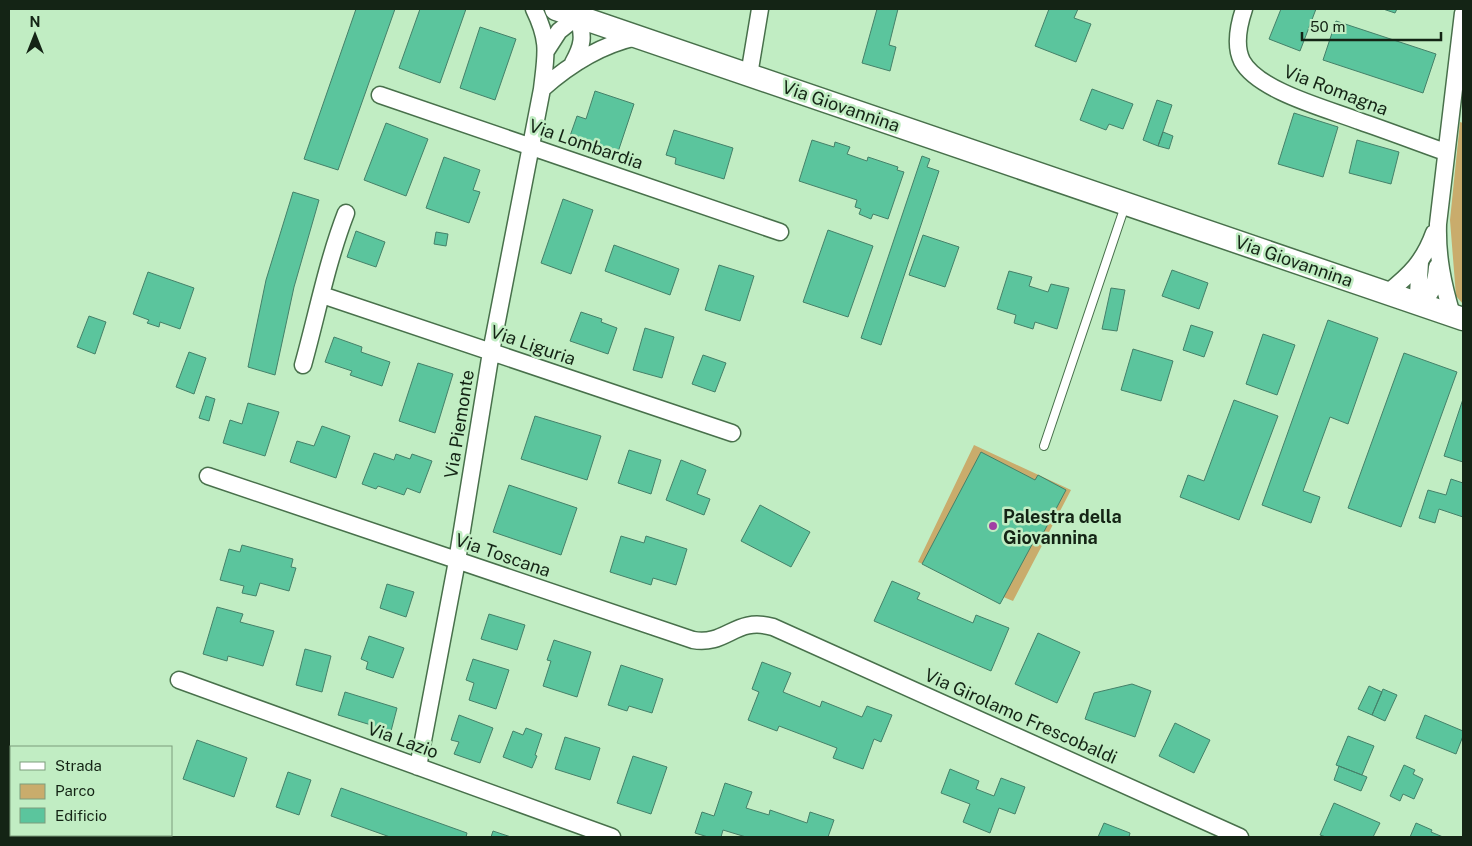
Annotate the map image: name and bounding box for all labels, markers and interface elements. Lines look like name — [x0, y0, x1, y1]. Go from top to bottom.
north arrow — [10, 10, 60, 60]
scale bar — [1302, 10, 1441, 42]
text: N — [30, 14, 40, 30]
text: 50 m — [1310, 18, 1345, 35]
street label: Via Romagna — [1281, 60, 1391, 120]
street label: Via Giovannina — [779, 76, 903, 136]
street label: Via Lombardia — [526, 115, 646, 173]
street label: Via Giovannina — [1232, 231, 1356, 291]
street label: Via Liguria — [488, 321, 578, 369]
street label: Via Piemonte — [440, 368, 478, 480]
place label: Palestra della Giovannina — [1003, 506, 1122, 548]
marker: Palestra della Giovannina — [987, 520, 999, 532]
street label: Via Toscana — [453, 529, 553, 581]
street label: Via Girolamo Frescobaldi — [921, 664, 1121, 768]
street label: Via Lazio — [365, 717, 441, 763]
legend — [10, 746, 172, 836]
text: Strada — [55, 757, 102, 774]
text: Parco — [55, 782, 95, 799]
text: Edificio — [55, 807, 107, 824]

